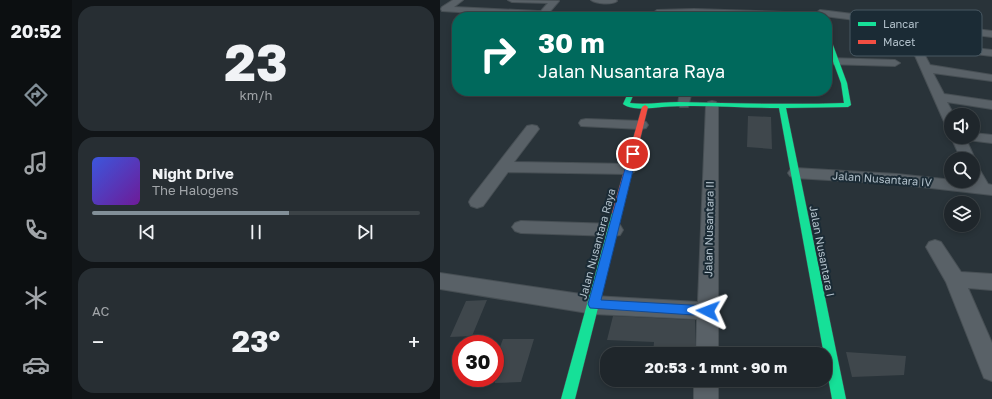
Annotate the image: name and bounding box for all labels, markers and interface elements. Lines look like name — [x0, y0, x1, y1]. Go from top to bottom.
legend — [850, 10, 982, 56]
text: Lancar — [883, 17, 920, 30]
text: 20:52 — [11, 20, 61, 42]
text: 30 m — [538, 26, 605, 59]
icon: right — [472, 28, 524, 80]
text: 23 — [224, 30, 288, 92]
text: Macet — [883, 35, 915, 48]
text: Jalan Nusantara Raya — [538, 60, 725, 82]
icon: directions — [22, 81, 50, 109]
text: km/h — [239, 87, 273, 103]
map controls — [944, 108, 980, 232]
button: sound — [944, 108, 980, 144]
pin — [616, 137, 650, 171]
icon: arrive — [622, 143, 644, 165]
icon: music — [22, 149, 50, 177]
button: search — [944, 152, 980, 188]
text: Night Drive — [152, 164, 234, 182]
street label: Jalan Nusantara IV — [832, 169, 933, 189]
street label: Jalan Nusantara II — [701, 181, 716, 277]
text: The Halogens — [152, 182, 238, 198]
street label: Jalan Nusantara Raya — [575, 187, 618, 301]
button: layers — [944, 196, 980, 232]
street label: Jalan Nusantara I — [807, 204, 838, 298]
icon: phone — [22, 216, 50, 244]
icon: previous — [136, 221, 158, 243]
icon: pause — [245, 221, 267, 243]
icon: next — [354, 221, 376, 243]
icon: climate — [22, 284, 50, 312]
position arrow — [687, 290, 729, 332]
text: AC — [92, 303, 109, 319]
text: 23° — [232, 323, 280, 359]
text: − — [92, 328, 104, 355]
text: + — [408, 328, 420, 355]
speed limit sign: 30 — [452, 335, 504, 387]
icon: car — [22, 351, 50, 379]
text: 20:53 · 1 mnt · 90 m — [645, 358, 787, 376]

